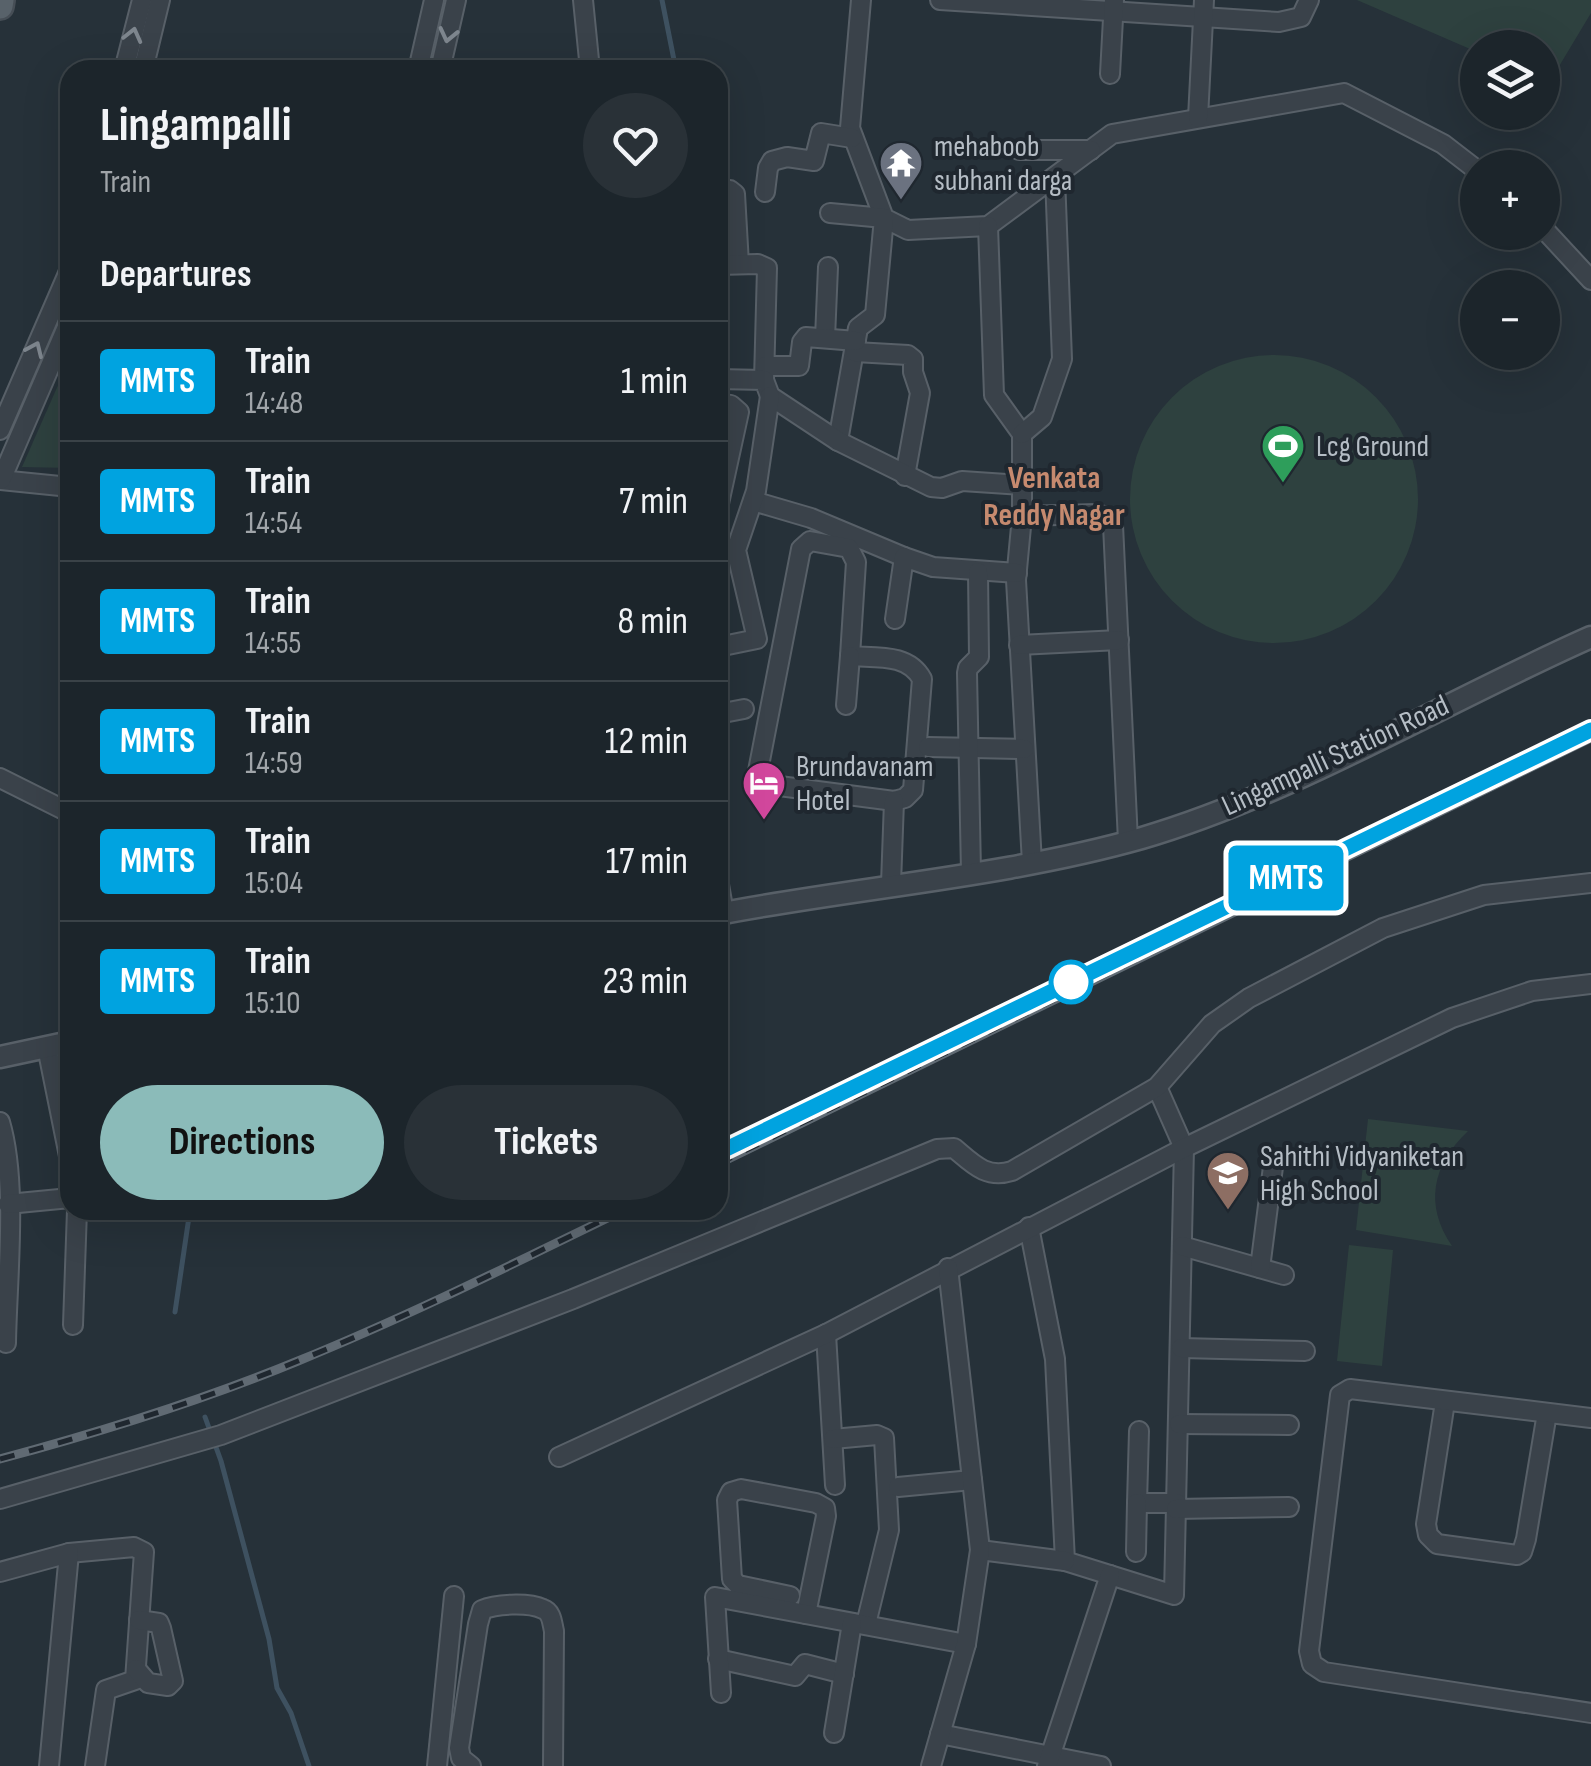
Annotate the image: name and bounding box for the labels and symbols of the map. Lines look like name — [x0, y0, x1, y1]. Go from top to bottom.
one-way arrow — [439, 26, 460, 43]
one-way arrow — [122, 27, 143, 44]
place label: mehaboob subhani darga — [934, 129, 1072, 199]
temple icon: mehaboob subhani darga — [878, 140, 924, 201]
one-way arrow — [23, 341, 43, 359]
sports icon: Lcg Ground — [1260, 423, 1306, 484]
place label: Lcg Ground — [1316, 429, 1429, 465]
district label: Venkata Reddy Nagar — [983, 459, 1125, 535]
street label: Lingampalli Station Road — [1216, 688, 1455, 824]
place label: Brundavanam Hotel — [796, 749, 934, 819]
hotel icon: Brundavanam Hotel — [741, 760, 787, 821]
line badge: MMTS — [1216, 846, 1356, 910]
unlabelled marker — [1050, 961, 1092, 1003]
place label: Sahithi Vidyaniketan High School — [1260, 1139, 1464, 1209]
school or university icon: Sahithi Vidyaniketan High School — [1205, 1150, 1251, 1211]

